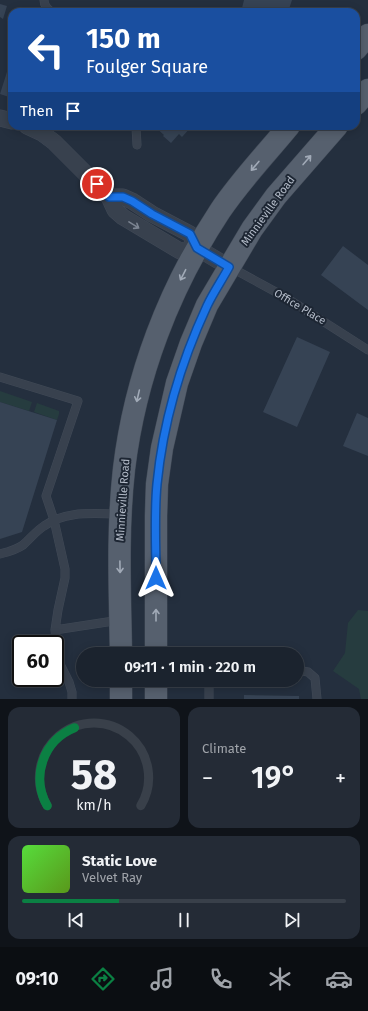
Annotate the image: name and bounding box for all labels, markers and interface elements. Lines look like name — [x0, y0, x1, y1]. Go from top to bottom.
text: 150 m — [86, 22, 161, 55]
icon: left — [20, 24, 72, 76]
text: Foulger Square — [86, 56, 208, 78]
icon: arrive — [62, 100, 84, 122]
text: Then — [20, 102, 54, 120]
one-way arrow — [303, 155, 312, 166]
one-way arrow — [250, 161, 259, 172]
pin — [80, 167, 114, 201]
icon: arrive — [86, 173, 108, 195]
street label: Minnieville Road — [238, 174, 298, 248]
one-way arrow — [128, 221, 139, 229]
one-way arrow — [179, 268, 187, 280]
street label: Office Place — [272, 286, 328, 328]
one-way arrow — [134, 389, 142, 402]
street label: Minnieville Road — [114, 458, 132, 542]
position arrow — [135, 557, 177, 599]
one-way arrow — [116, 560, 124, 573]
one-way arrow — [152, 609, 160, 622]
speed limit sign: 60 — [12, 635, 64, 687]
text: 09:11 · 1 min · 220 m — [124, 658, 256, 676]
text: Climate — [202, 741, 246, 756]
text: 58 — [71, 749, 117, 799]
text: 19° — [251, 760, 297, 796]
text: − — [202, 765, 213, 792]
text: + — [335, 765, 346, 792]
text: km/h — [76, 796, 112, 813]
text: Static Love — [82, 852, 157, 870]
text: Velvet Ray — [82, 870, 142, 885]
icon: previous — [65, 909, 87, 931]
icon: pause — [173, 909, 195, 931]
icon: next — [281, 909, 303, 931]
icon: directions — [89, 965, 117, 993]
icon: music — [148, 965, 176, 993]
icon: phone — [207, 965, 235, 993]
icon: climate — [266, 965, 294, 993]
icon: car — [325, 965, 353, 993]
text: 09:10 — [15, 968, 58, 990]

